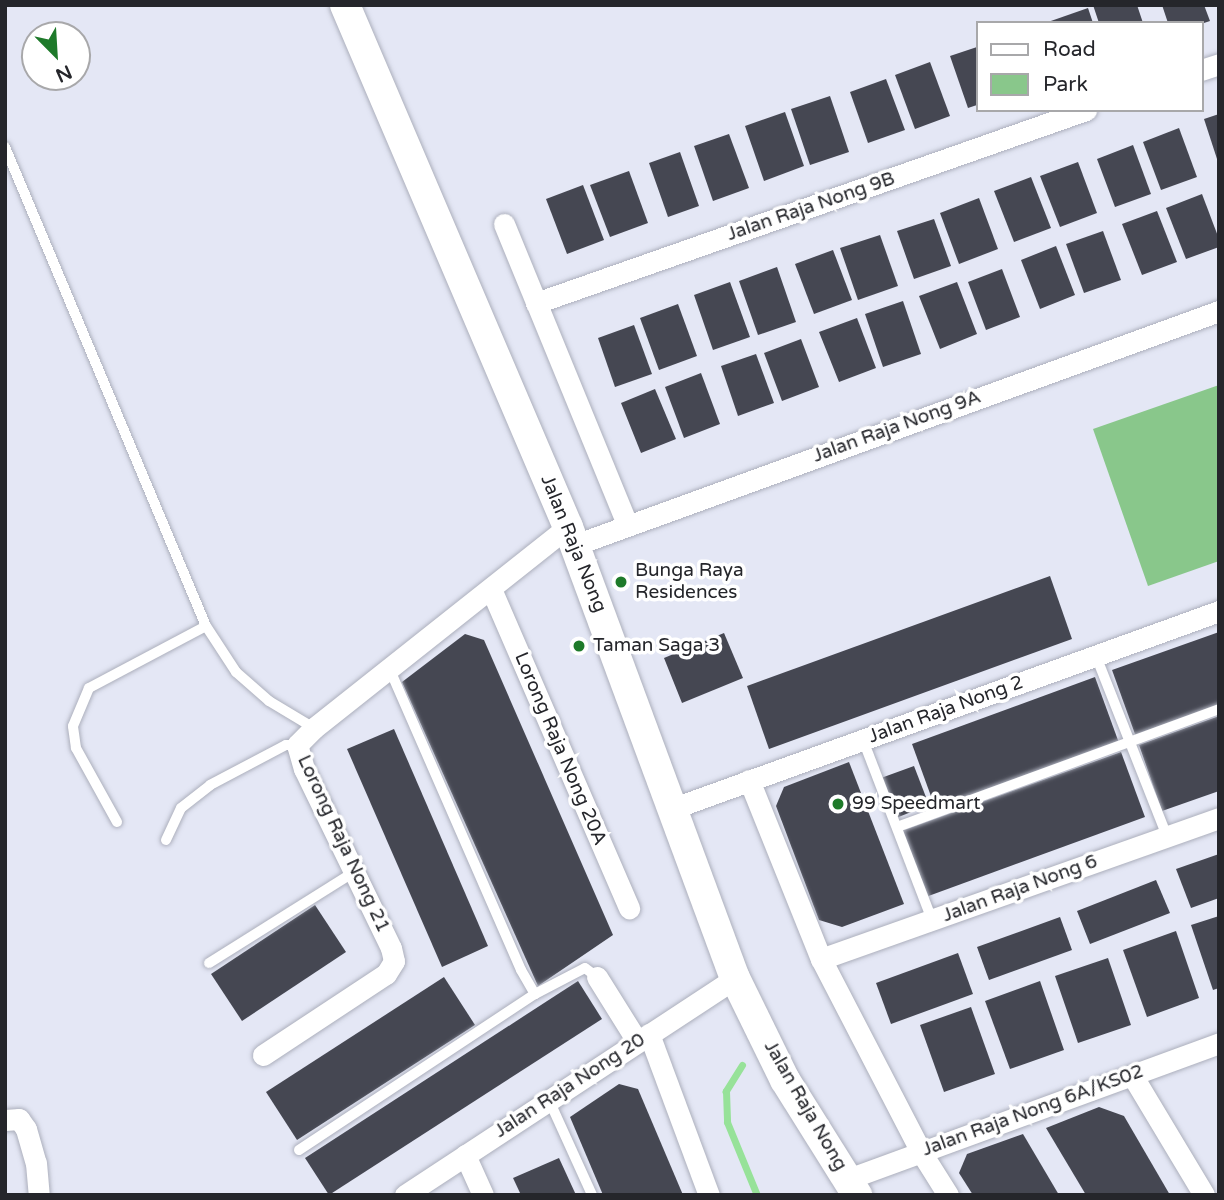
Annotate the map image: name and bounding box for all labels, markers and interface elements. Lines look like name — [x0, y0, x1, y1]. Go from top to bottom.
north arrow — [21, 21, 91, 91]
legend — [976, 21, 1203, 112]
text: Road — [1043, 37, 1096, 62]
text: N — [52, 60, 75, 87]
text: Park — [1043, 72, 1088, 97]
street label: Jalan Raja Nong 9B — [724, 168, 898, 246]
street label: Jalan Raja Nong 9A — [810, 386, 984, 468]
street label: Jalan Raja Nong — [535, 472, 611, 616]
place label: Bunga Raya Residences — [635, 560, 744, 604]
marker: Bunga Raya Residences — [613, 574, 629, 590]
place label: Taman Saga 3 — [593, 635, 720, 657]
marker: Taman Saga 3 — [571, 638, 587, 654]
street label: Lorong Raja Nong 20A — [509, 649, 611, 849]
street label: Jalan Raja Nong 2 — [865, 671, 1027, 749]
street label: Lorong Raja Nong 21 — [292, 752, 394, 936]
place label: 99 Speedmart — [852, 793, 980, 815]
marker: 99 Speedmart — [830, 796, 846, 812]
street label: Jalan Raja Nong 6 — [939, 850, 1101, 928]
street label: Jalan Raja Nong 20 — [490, 1029, 650, 1143]
street label: Jalan Raja Nong — [759, 1037, 851, 1175]
street label: Jalan Raja Nong 6A/KS02 — [919, 1060, 1147, 1162]

